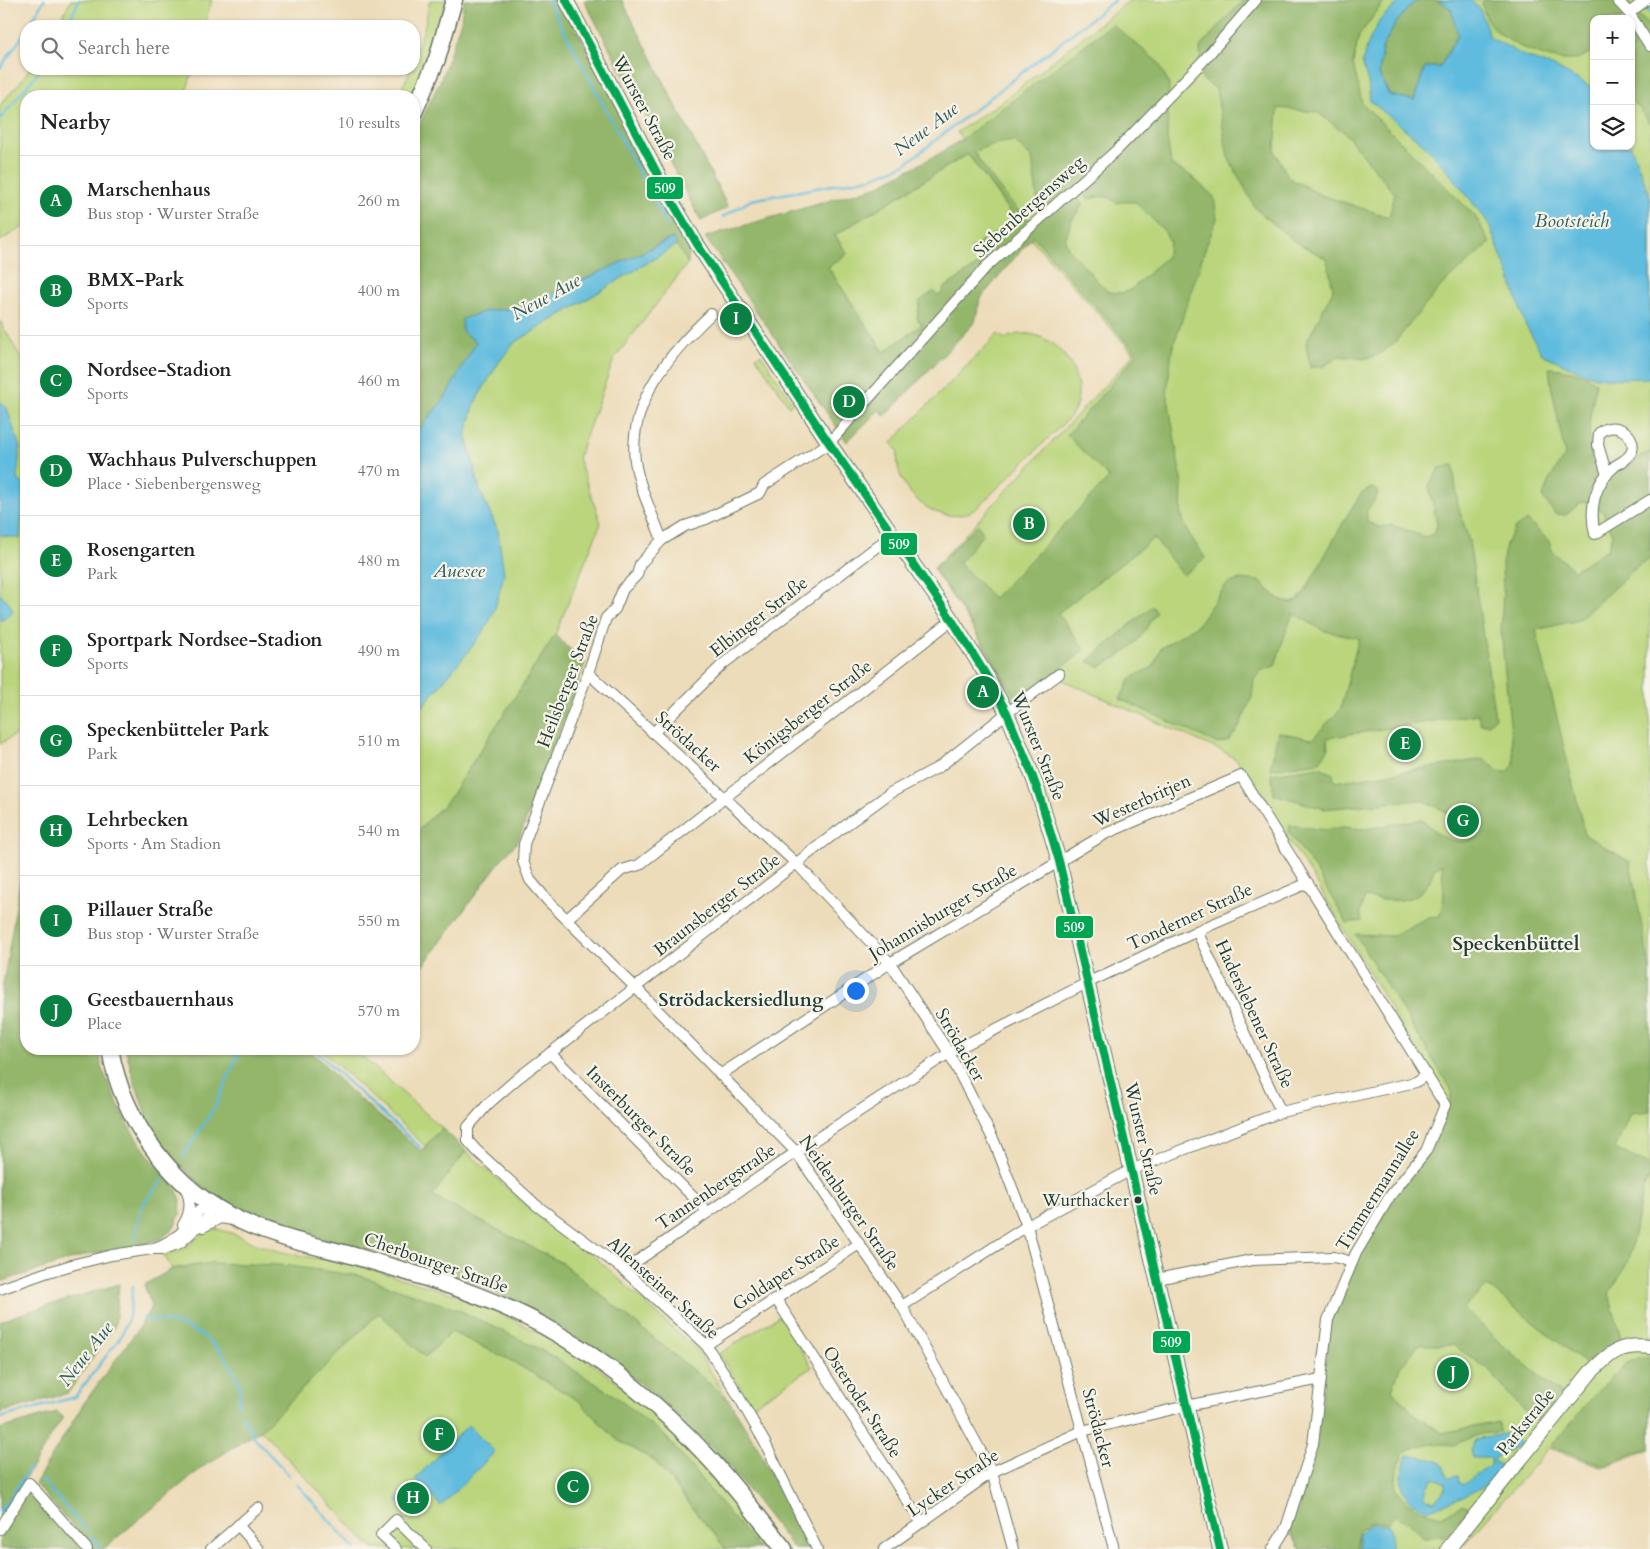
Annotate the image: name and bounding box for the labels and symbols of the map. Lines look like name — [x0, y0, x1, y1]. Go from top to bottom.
street label: Wurster Straße — [605, 50, 682, 165]
water label: Neue Aue — [888, 96, 964, 162]
street label: Siebenbergensweg — [968, 150, 1091, 264]
line badge: 509 — [646, 176, 684, 200]
text: 509 — [654, 179, 676, 198]
water label: Bootsteich — [1535, 208, 1609, 234]
water label: Neue Aue — [507, 267, 586, 327]
pin: I — [720, 300, 752, 338]
pin: D — [833, 383, 865, 421]
pin: B — [1013, 505, 1045, 543]
line badge: 509 — [880, 532, 918, 556]
text: 509 — [888, 535, 910, 554]
water label: Auesee — [432, 558, 486, 584]
street label: Elbinger Straße — [705, 571, 813, 663]
street label: Heilsberger Straße — [531, 611, 605, 751]
street label: Königsberger Straße — [739, 654, 877, 770]
pin: A — [967, 673, 999, 711]
street label: Wurster Straße — [1004, 687, 1071, 804]
street label: Strödacker — [650, 706, 727, 779]
pin: E — [1389, 725, 1421, 763]
street label: Westerbritjen — [1088, 768, 1196, 834]
pin: G — [1447, 802, 1479, 840]
street label: Braunsberger Straße — [648, 848, 786, 962]
street label: Johannisburger Straße — [862, 858, 1022, 968]
street label: Tonderner Straße — [1123, 877, 1257, 957]
line badge: 509 — [1055, 915, 1094, 939]
text: 509 — [1063, 918, 1085, 937]
district label: Speckenbüttel — [1452, 930, 1580, 957]
street label: Haderslebener Straße — [1209, 936, 1299, 1092]
your location — [843, 978, 869, 1004]
district label: Strödackersiedlung — [659, 987, 824, 1013]
street label: Strödacker — [929, 1004, 991, 1087]
street label: Insterburger Straße — [580, 1060, 702, 1182]
street label: Wurster Straße — [1118, 1079, 1168, 1198]
street label: Timmermannallee — [1330, 1124, 1426, 1256]
street label: Neidenburger Straße — [793, 1130, 905, 1276]
street label: Tannenbergstraße — [651, 1138, 781, 1236]
place label: Wurthacker — [1041, 1189, 1130, 1212]
marker: Wurthacker — [1133, 1195, 1143, 1205]
street label: Cherbourger Straße — [360, 1226, 512, 1300]
street label: Goldaper Straße — [728, 1229, 844, 1317]
street label: Allensteiner Straße — [601, 1231, 725, 1345]
water label: Neue Aue — [53, 1316, 120, 1392]
line badge: 509 — [1152, 1330, 1191, 1354]
text: 509 — [1160, 1333, 1182, 1352]
street label: Osteroder Straße — [816, 1341, 908, 1463]
pin: J — [1437, 1354, 1469, 1392]
street label: Parkstraße — [1491, 1383, 1561, 1461]
street label: Strödacker — [1075, 1386, 1121, 1471]
pin: F — [423, 1416, 455, 1454]
street label: Lycker Straße — [902, 1443, 1004, 1523]
pin: C — [557, 1468, 589, 1506]
pin: H — [397, 1479, 429, 1517]

